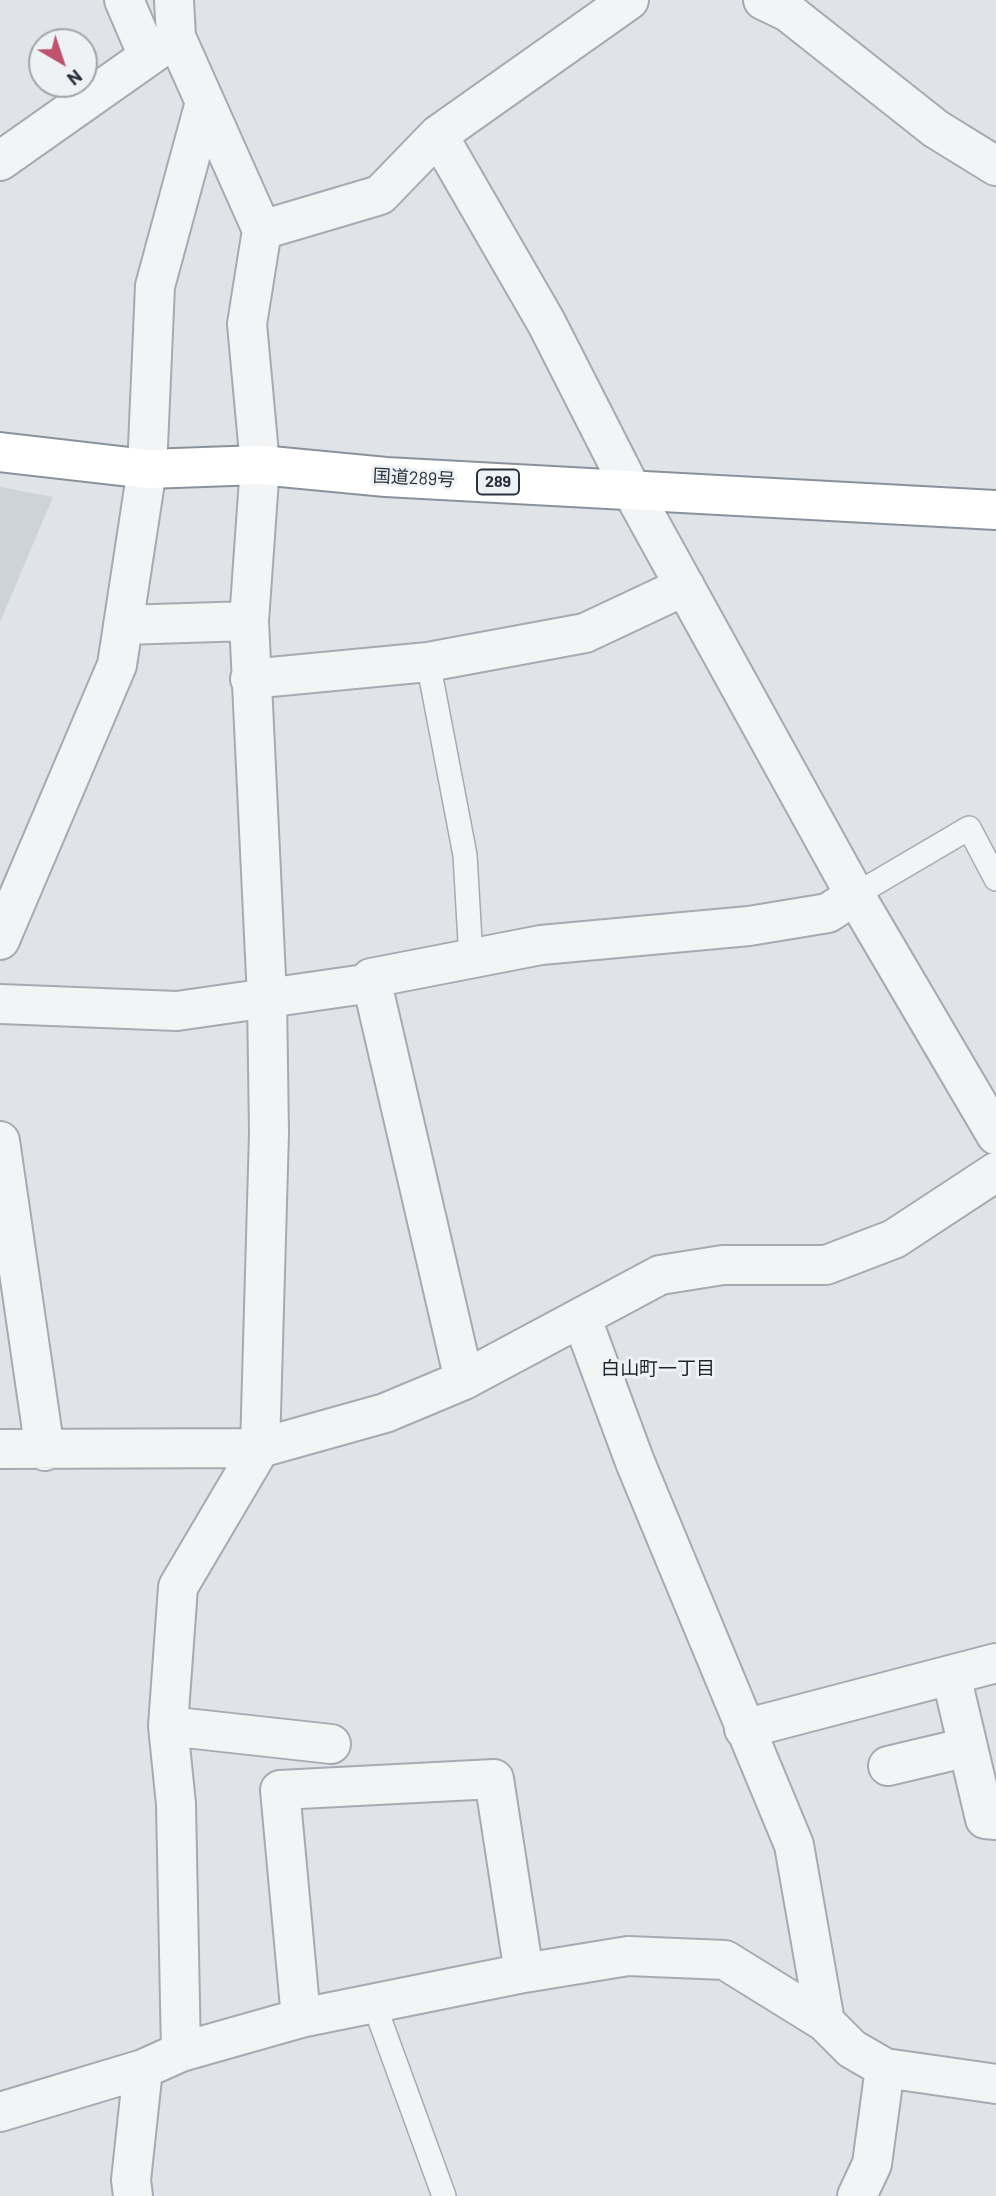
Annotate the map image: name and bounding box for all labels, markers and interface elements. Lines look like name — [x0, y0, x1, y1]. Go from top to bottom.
north arrow — [28, 28, 98, 98]
text: N — [63, 65, 87, 91]
street label: 国道289号 — [372, 465, 456, 491]
road number: 289 — [477, 470, 519, 495]
district label: 白山町一丁目 — [601, 1358, 715, 1380]

